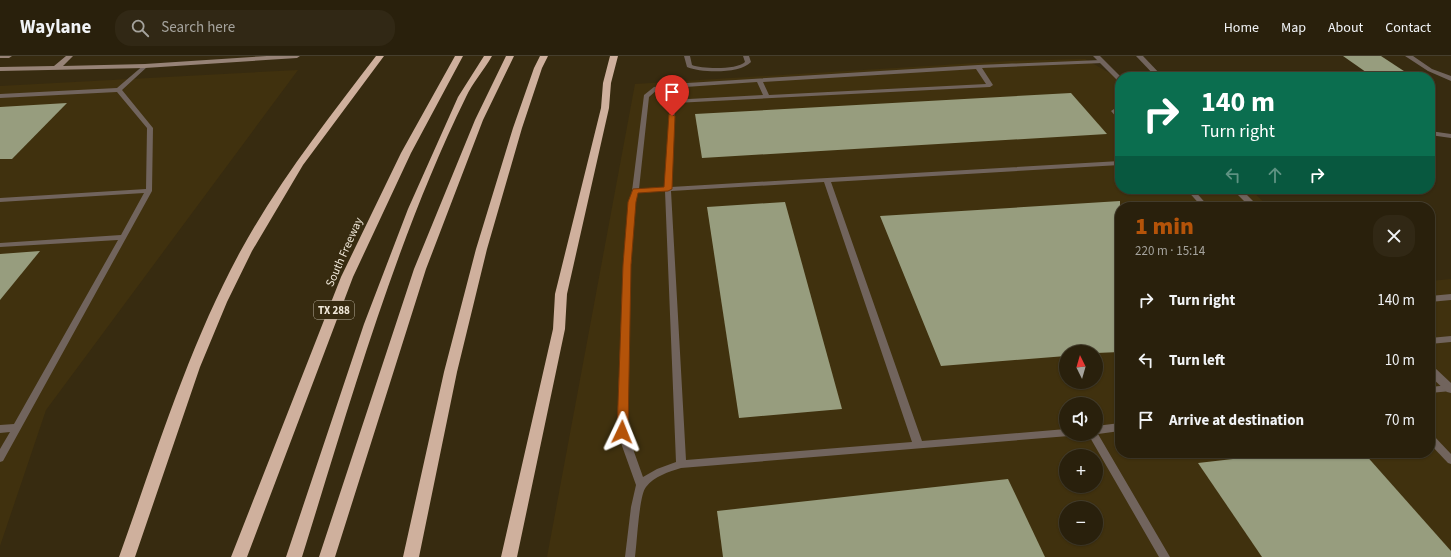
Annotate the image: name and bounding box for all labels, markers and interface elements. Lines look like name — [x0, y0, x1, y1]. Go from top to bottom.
search box — [115, 10, 395, 46]
text: Waylane — [20, 14, 91, 41]
icon: search — [129, 17, 151, 39]
text: Search here — [161, 17, 235, 38]
text: Home — [1224, 18, 1259, 38]
text: Map — [1281, 18, 1306, 38]
text: About — [1328, 18, 1363, 38]
text: Contact — [1385, 18, 1431, 38]
pin — [655, 75, 689, 116]
icon: arrive — [661, 81, 683, 103]
text: 140 m — [1201, 82, 1275, 122]
icon: right — [1135, 88, 1187, 140]
text: Turn right — [1201, 119, 1275, 144]
icon: left — [1222, 164, 1244, 186]
icon: ahead — [1264, 164, 1286, 186]
icon: right — [1306, 164, 1328, 186]
text: 1 min — [1135, 209, 1194, 244]
street label: South Freeway — [322, 214, 367, 290]
button: close — [1373, 215, 1415, 257]
text: 220 m · 15:14 — [1135, 242, 1205, 260]
icon: right — [1135, 289, 1157, 311]
text: Turn right — [1169, 290, 1235, 311]
text: 140 m — [1377, 290, 1415, 311]
road number: TX 288 — [314, 301, 354, 319]
north arrow — [1059, 345, 1103, 389]
map controls — [1059, 345, 1103, 545]
icon: left — [1135, 349, 1157, 371]
text: Turn left — [1169, 350, 1225, 371]
text: 10 m — [1385, 350, 1415, 371]
button: sound — [1059, 397, 1103, 441]
icon: arrive — [1135, 409, 1157, 431]
text: Arrive at destination — [1169, 410, 1304, 431]
text: 70 m — [1385, 410, 1415, 431]
position arrow — [601, 411, 643, 453]
button: + — [1059, 449, 1103, 493]
button: − — [1059, 501, 1103, 545]

